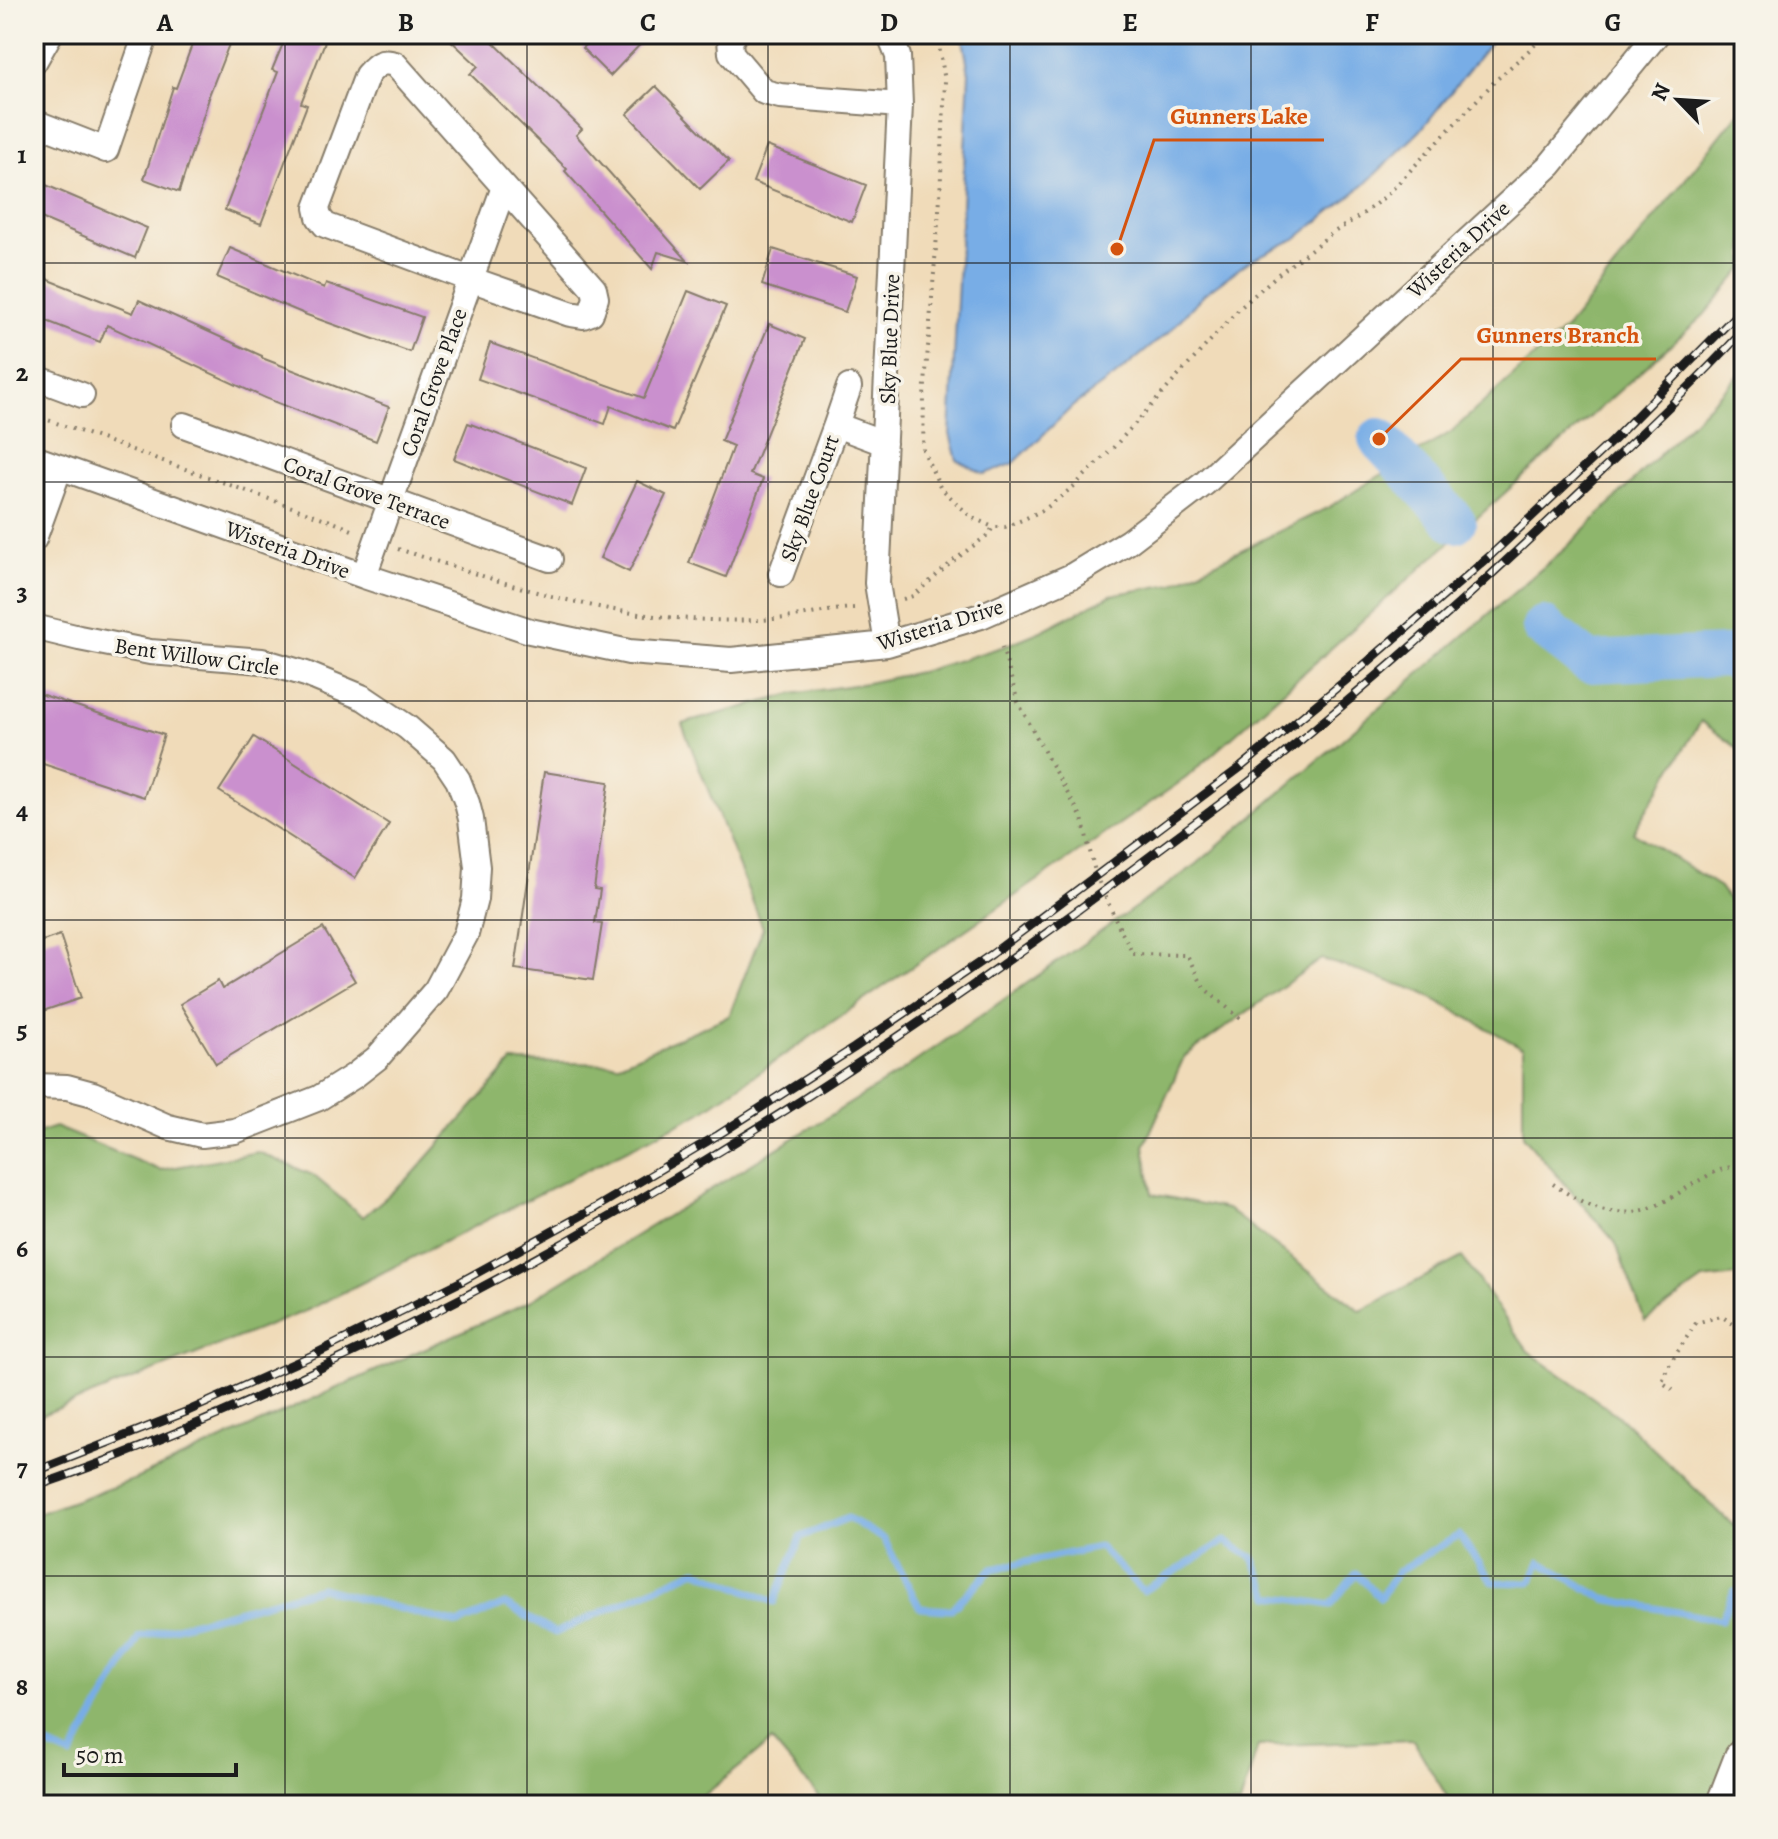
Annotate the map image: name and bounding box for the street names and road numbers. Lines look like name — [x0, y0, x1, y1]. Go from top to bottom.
street label: Wisteria Drive — [1400, 194, 1517, 306]
street label: Sky Blue Drive — [873, 273, 907, 405]
street label: Coral Grove Place — [393, 304, 475, 461]
street label: Sky Blue Court — [773, 431, 847, 566]
street label: Coral Grove Terrace — [279, 449, 454, 537]
street label: Wisteria Drive — [220, 513, 354, 586]
street label: Wisteria Drive — [873, 592, 1007, 659]
street label: Bent Willow Circle — [113, 631, 281, 683]

